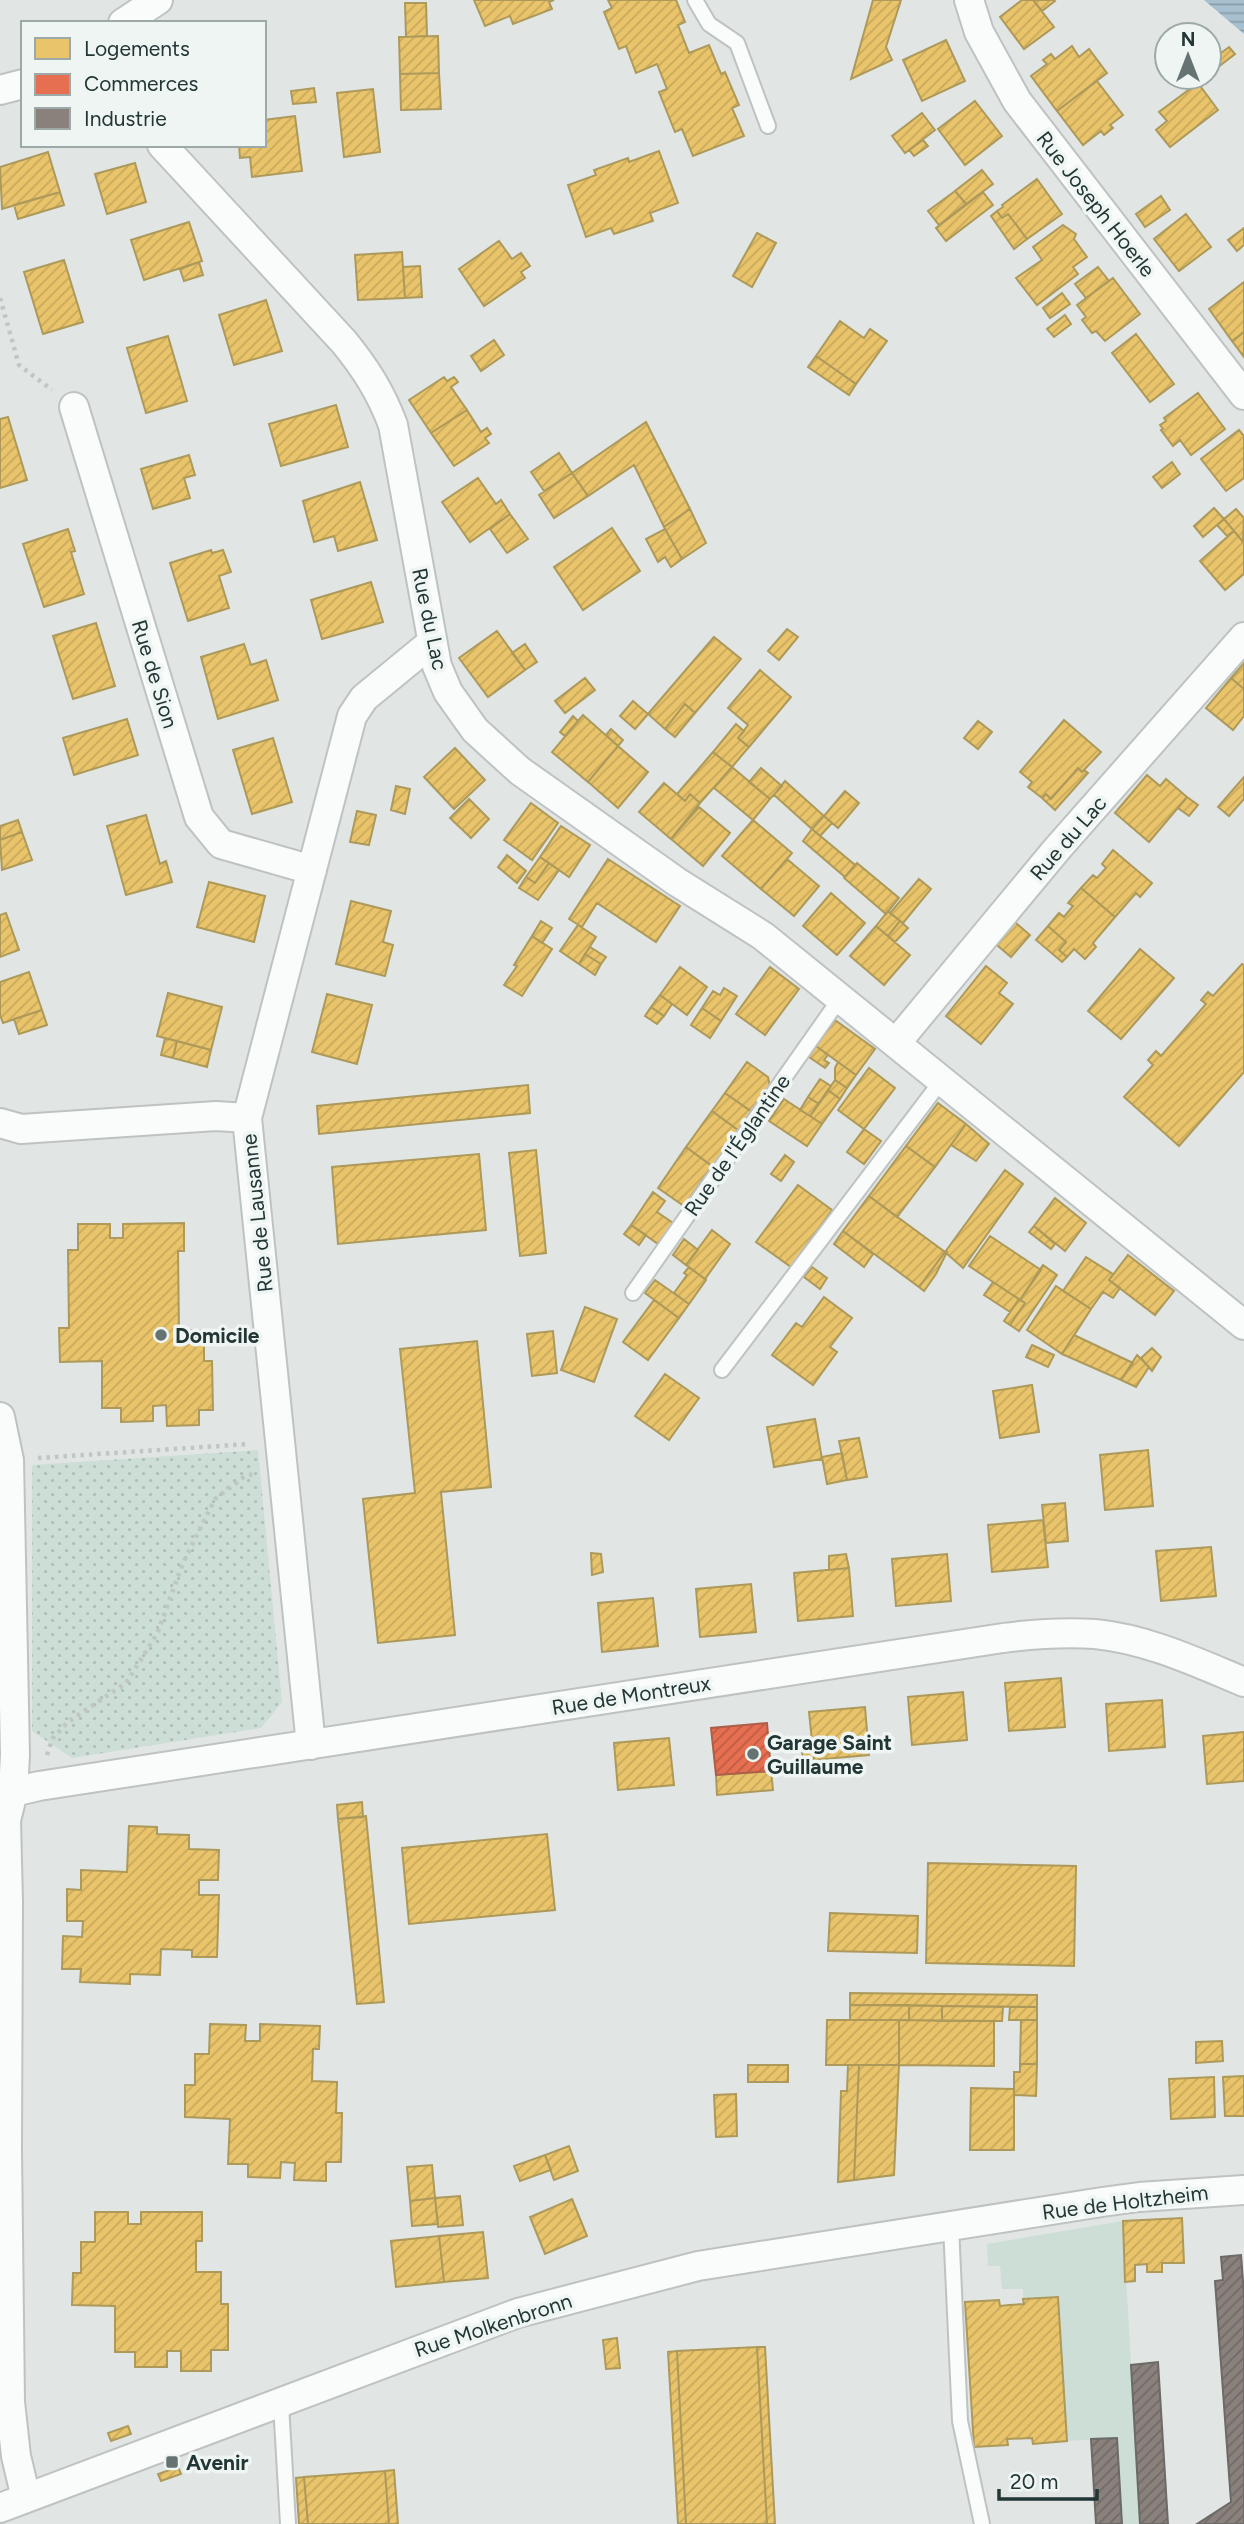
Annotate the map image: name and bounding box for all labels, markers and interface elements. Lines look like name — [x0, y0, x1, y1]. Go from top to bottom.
legend — [21, 21, 266, 147]
north arrow — [1153, 21, 1223, 91]
text: N — [1181, 28, 1195, 51]
text: Logements — [84, 36, 190, 61]
text: Commerces — [84, 71, 198, 96]
text: Industrie — [84, 106, 167, 131]
street label: Rue Joseph Hoerle — [1031, 126, 1161, 282]
street label: Rue du Lac — [407, 566, 453, 672]
street label: Rue de Sion — [127, 617, 183, 731]
street label: Rue du Lac — [1025, 791, 1111, 885]
street label: Rue de l'Églantine — [679, 1069, 795, 1221]
street label: Rue de Lausanne — [236, 1133, 278, 1293]
place label: Domicile — [175, 1323, 260, 1348]
marker: Domicile — [153, 1327, 169, 1343]
street label: Rue de Montreux — [550, 1670, 712, 1720]
place label: Garage Saint Guillaume — [767, 1730, 892, 1779]
marker: Garage Saint Guillaume — [745, 1746, 761, 1762]
street label: Rue de Holtzheim — [1040, 2179, 1210, 2225]
street label: Rue Molkenbronn — [411, 2288, 575, 2362]
place label: Avenir — [186, 2450, 249, 2475]
marker: Avenir — [164, 2454, 180, 2470]
scale bar — [999, 2458, 1097, 2502]
text: 20 m — [1010, 2469, 1058, 2494]

